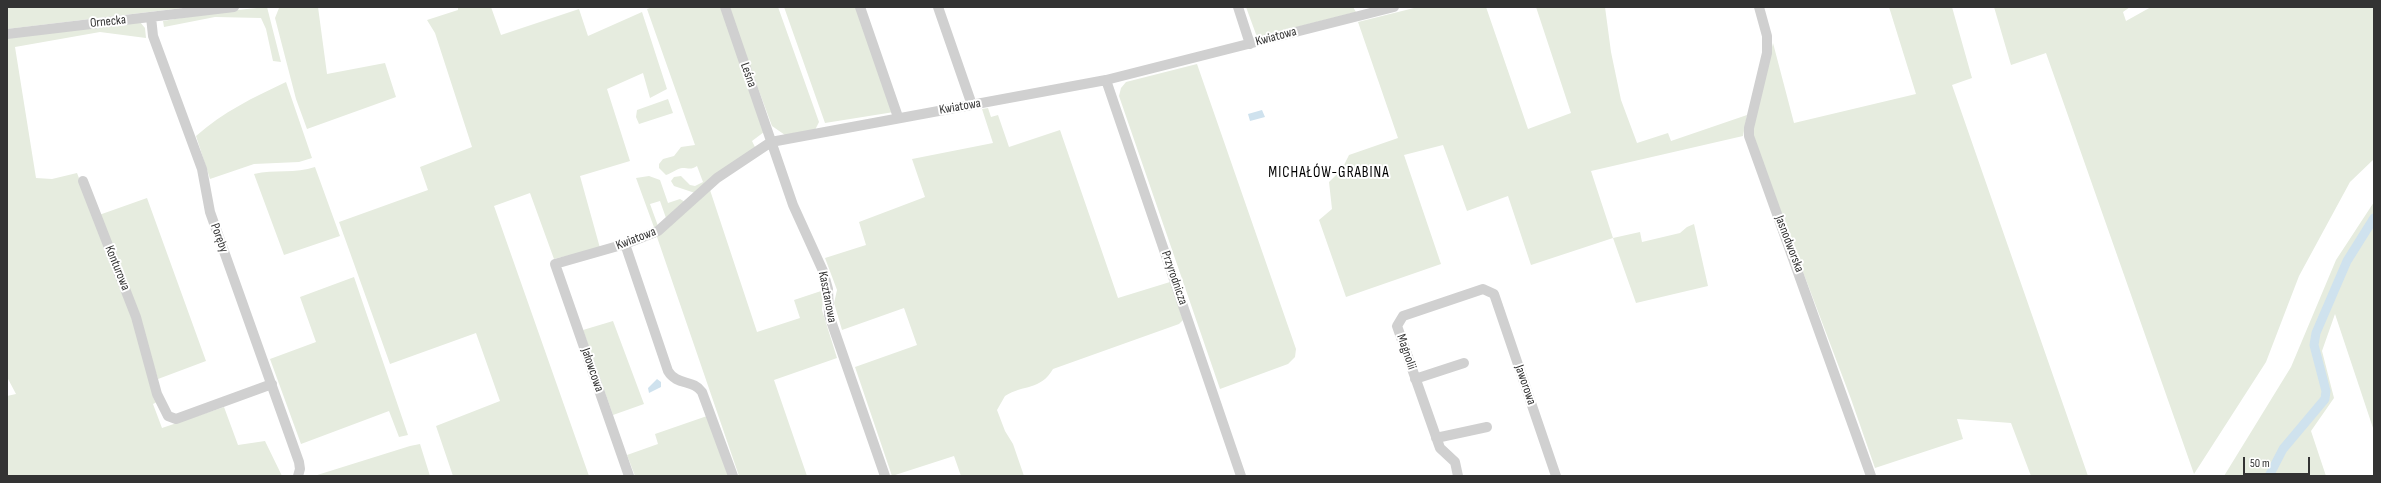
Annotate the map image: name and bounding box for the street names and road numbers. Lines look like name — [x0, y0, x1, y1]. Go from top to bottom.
street label: Ornecka — [89, 12, 127, 32]
street label: Kwiatowa — [1254, 24, 1298, 50]
street label: Leśna — [737, 61, 759, 89]
street label: Kwiatowa — [938, 96, 982, 118]
street label: Jasnodworska — [1771, 213, 1807, 275]
street label: Poręby — [207, 221, 231, 255]
street label: Kwiatowa — [614, 224, 658, 254]
street label: Konturowa — [101, 243, 133, 293]
street label: Przyrodnicza — [1157, 249, 1191, 307]
street label: Kasztanowa — [814, 270, 840, 324]
street label: Magnolii — [1393, 332, 1419, 372]
street label: Jałowcowa — [577, 346, 607, 394]
street label: Jaworowa — [1511, 363, 1539, 407]

